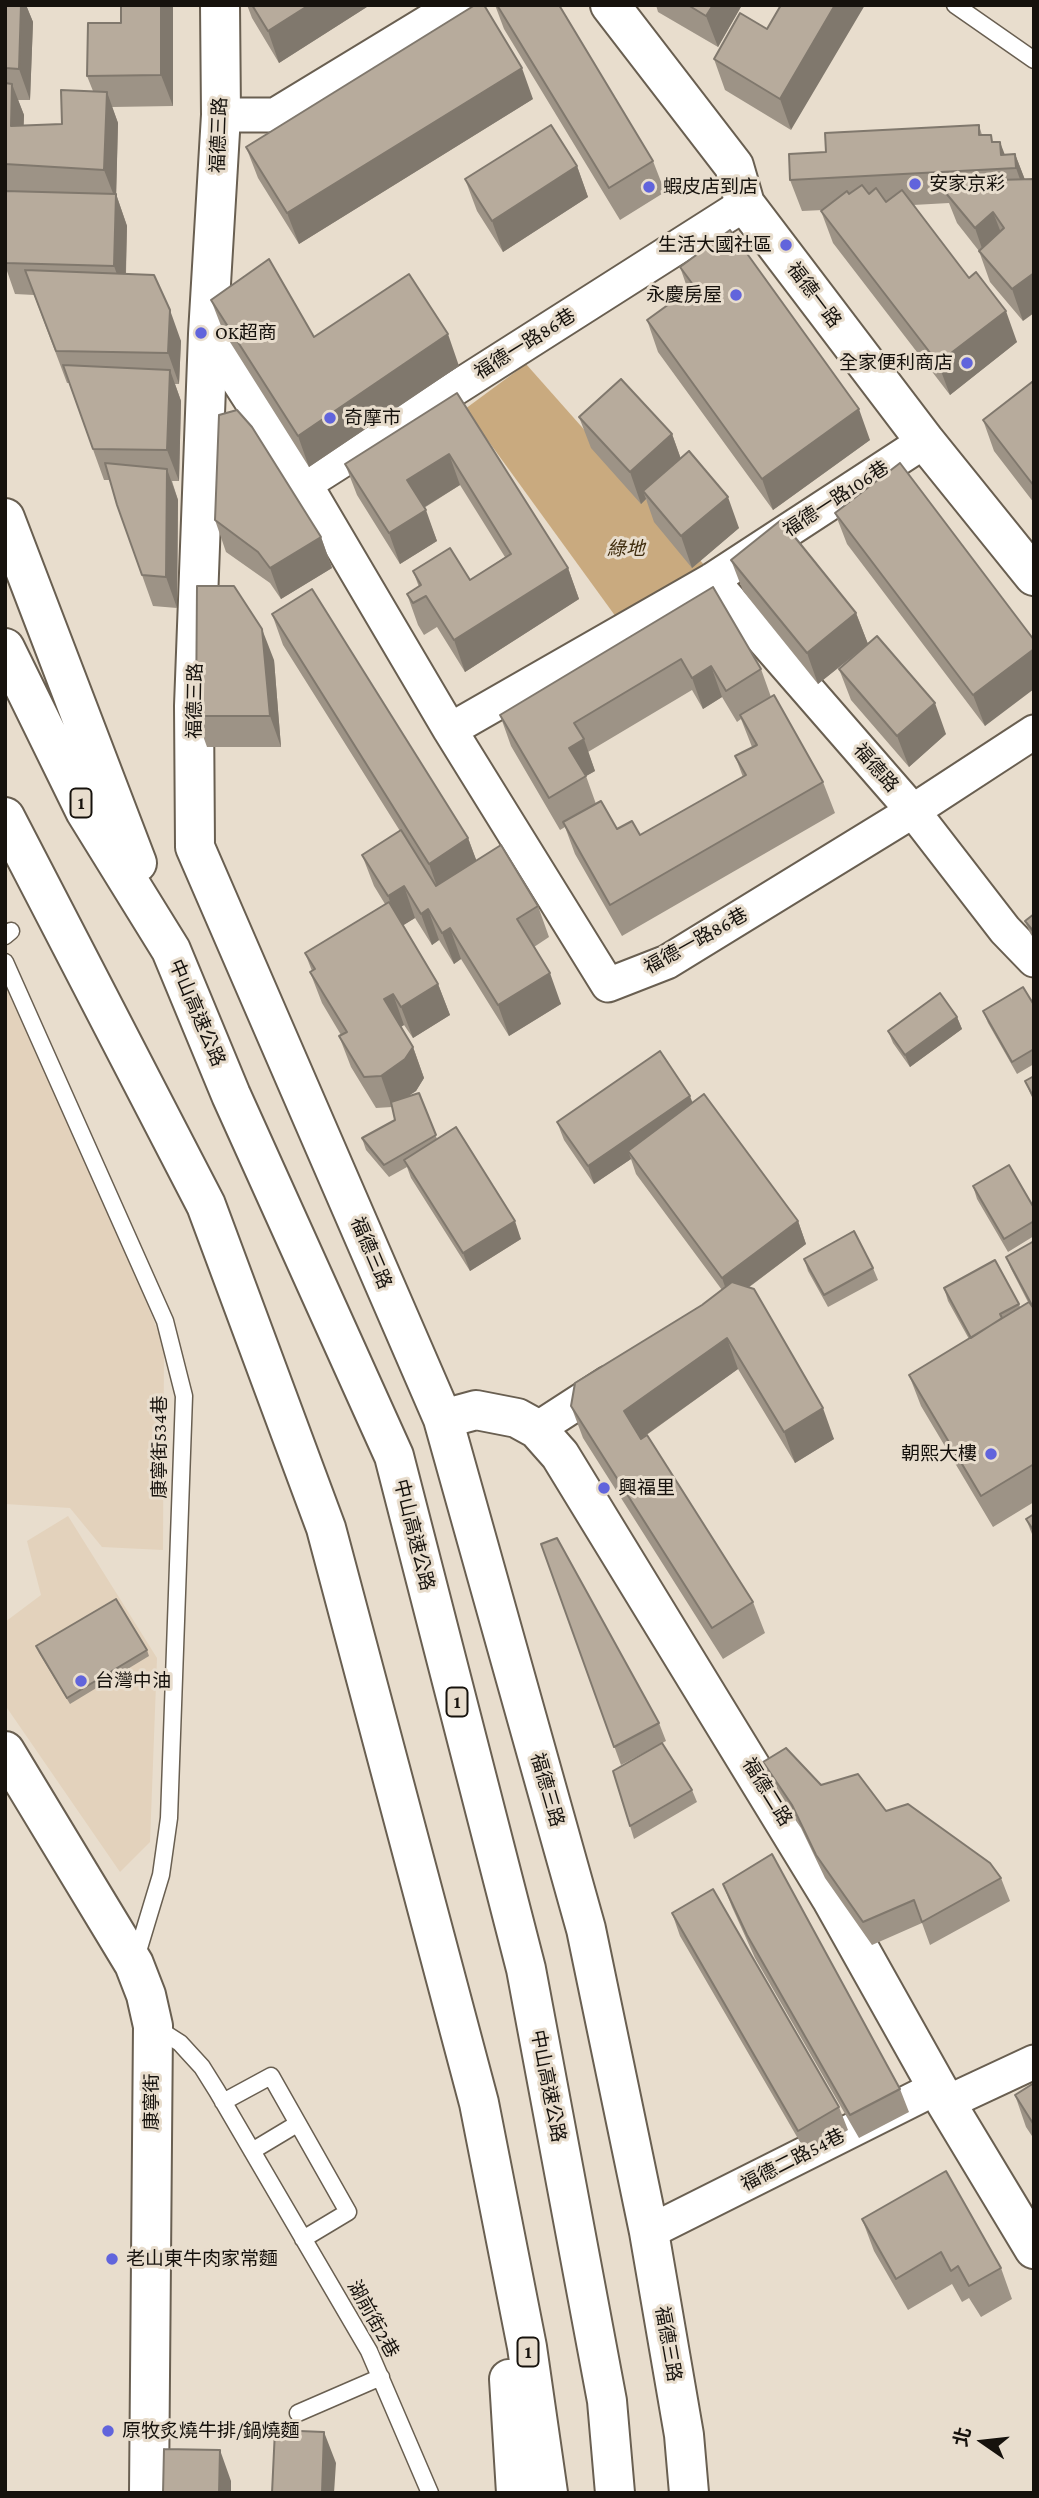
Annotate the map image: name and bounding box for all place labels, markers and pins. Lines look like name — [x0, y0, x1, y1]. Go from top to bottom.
place label: 安家京彩 — [929, 173, 1005, 195]
place label: 蝦皮店到店 — [663, 176, 758, 198]
marker: 安家京彩 — [907, 176, 923, 192]
marker: 蝦皮店到店 — [641, 179, 657, 195]
place label: 生活大國社區 — [658, 234, 772, 256]
marker: 生活大國社區 — [778, 237, 794, 253]
place label: 永慶房屋 — [646, 284, 722, 306]
marker: 永慶房屋 — [728, 287, 744, 303]
place label: OK超商 — [215, 322, 277, 344]
marker: OK超商 — [193, 325, 209, 341]
place label: 全家便利商店 — [839, 352, 953, 374]
marker: 全家便利商店 — [959, 355, 975, 371]
place label: 奇摩市 — [344, 407, 401, 429]
marker: 奇摩市 — [322, 410, 338, 426]
place label: 朝熙大樓 — [901, 1443, 977, 1465]
marker: 朝熙大樓 — [983, 1446, 999, 1462]
place label: 興福里 — [618, 1477, 675, 1499]
marker: 興福里 — [596, 1480, 612, 1496]
place label: 台灣中油 — [95, 1670, 171, 1692]
marker: 台灣中油 — [73, 1673, 89, 1689]
place label: 老山東牛肉家常麵 — [126, 2248, 278, 2270]
marker: 老山東牛肉家常麵 — [104, 2251, 120, 2267]
place label: 原牧炙燒牛排/鍋燒麵 — [122, 2420, 300, 2442]
marker: 原牧炙燒牛排/鍋燒麵 — [100, 2423, 116, 2439]

